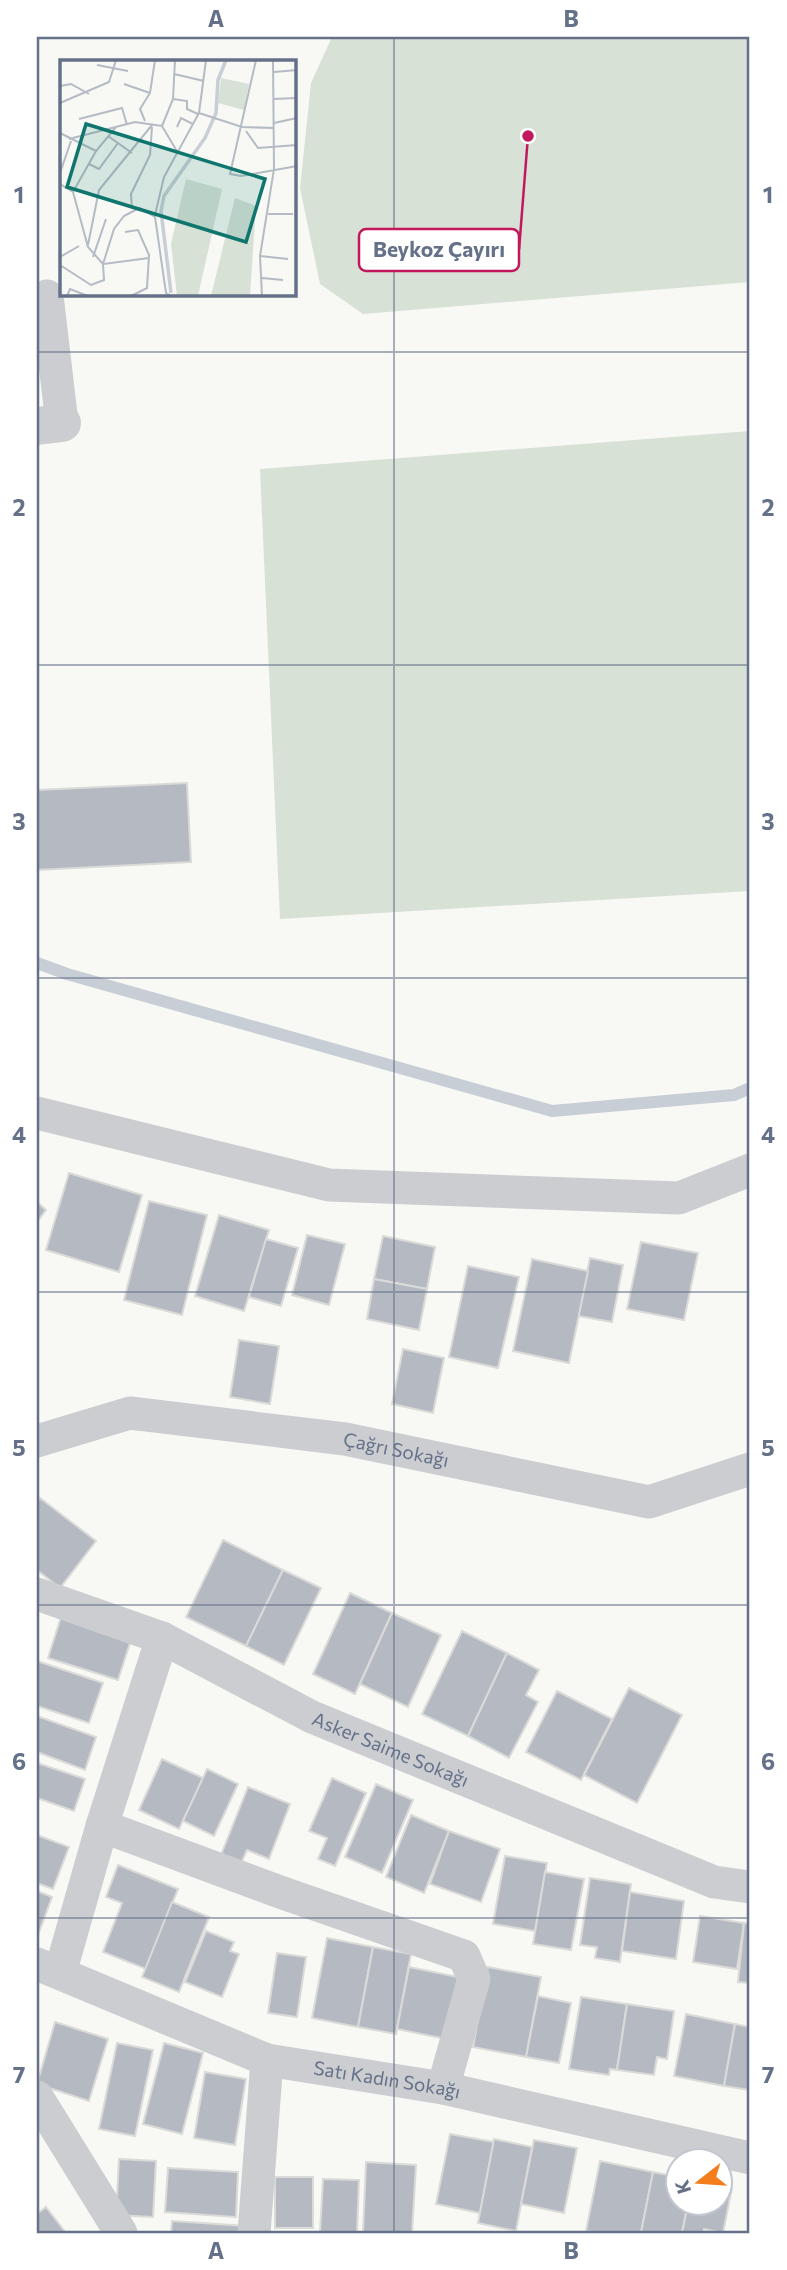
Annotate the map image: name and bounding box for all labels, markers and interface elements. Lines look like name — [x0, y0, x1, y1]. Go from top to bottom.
text: A — [208, 4, 225, 32]
text: B — [563, 4, 579, 32]
inset map — [60, 60, 296, 296]
text: 1 — [14, 180, 24, 208]
text: 1 — [763, 180, 773, 208]
callout: Beykoz Çayırı — [359, 229, 519, 271]
text: Beykoz Çayırı — [373, 236, 505, 261]
text: 2 — [12, 493, 26, 521]
text: 2 — [761, 493, 775, 521]
text: 3 — [12, 807, 26, 835]
text: 3 — [761, 807, 775, 835]
text: 4 — [12, 1120, 26, 1148]
text: 4 — [761, 1120, 775, 1148]
street label: Çağrı Sokağı — [341, 1427, 451, 1471]
text: 5 — [12, 1433, 26, 1461]
text: 5 — [761, 1433, 775, 1461]
street label: Asker Saime Sokağı — [309, 1706, 472, 1791]
text: 6 — [12, 1747, 26, 1775]
text: 6 — [761, 1747, 775, 1775]
street label: Satı Kadın Sokağı — [312, 2056, 463, 2103]
text: 7 — [13, 2060, 25, 2088]
text: 7 — [762, 2060, 774, 2088]
north arrow — [664, 2148, 734, 2218]
text: K — [669, 2177, 695, 2197]
text: A — [208, 2236, 225, 2264]
text: B — [563, 2236, 579, 2264]

